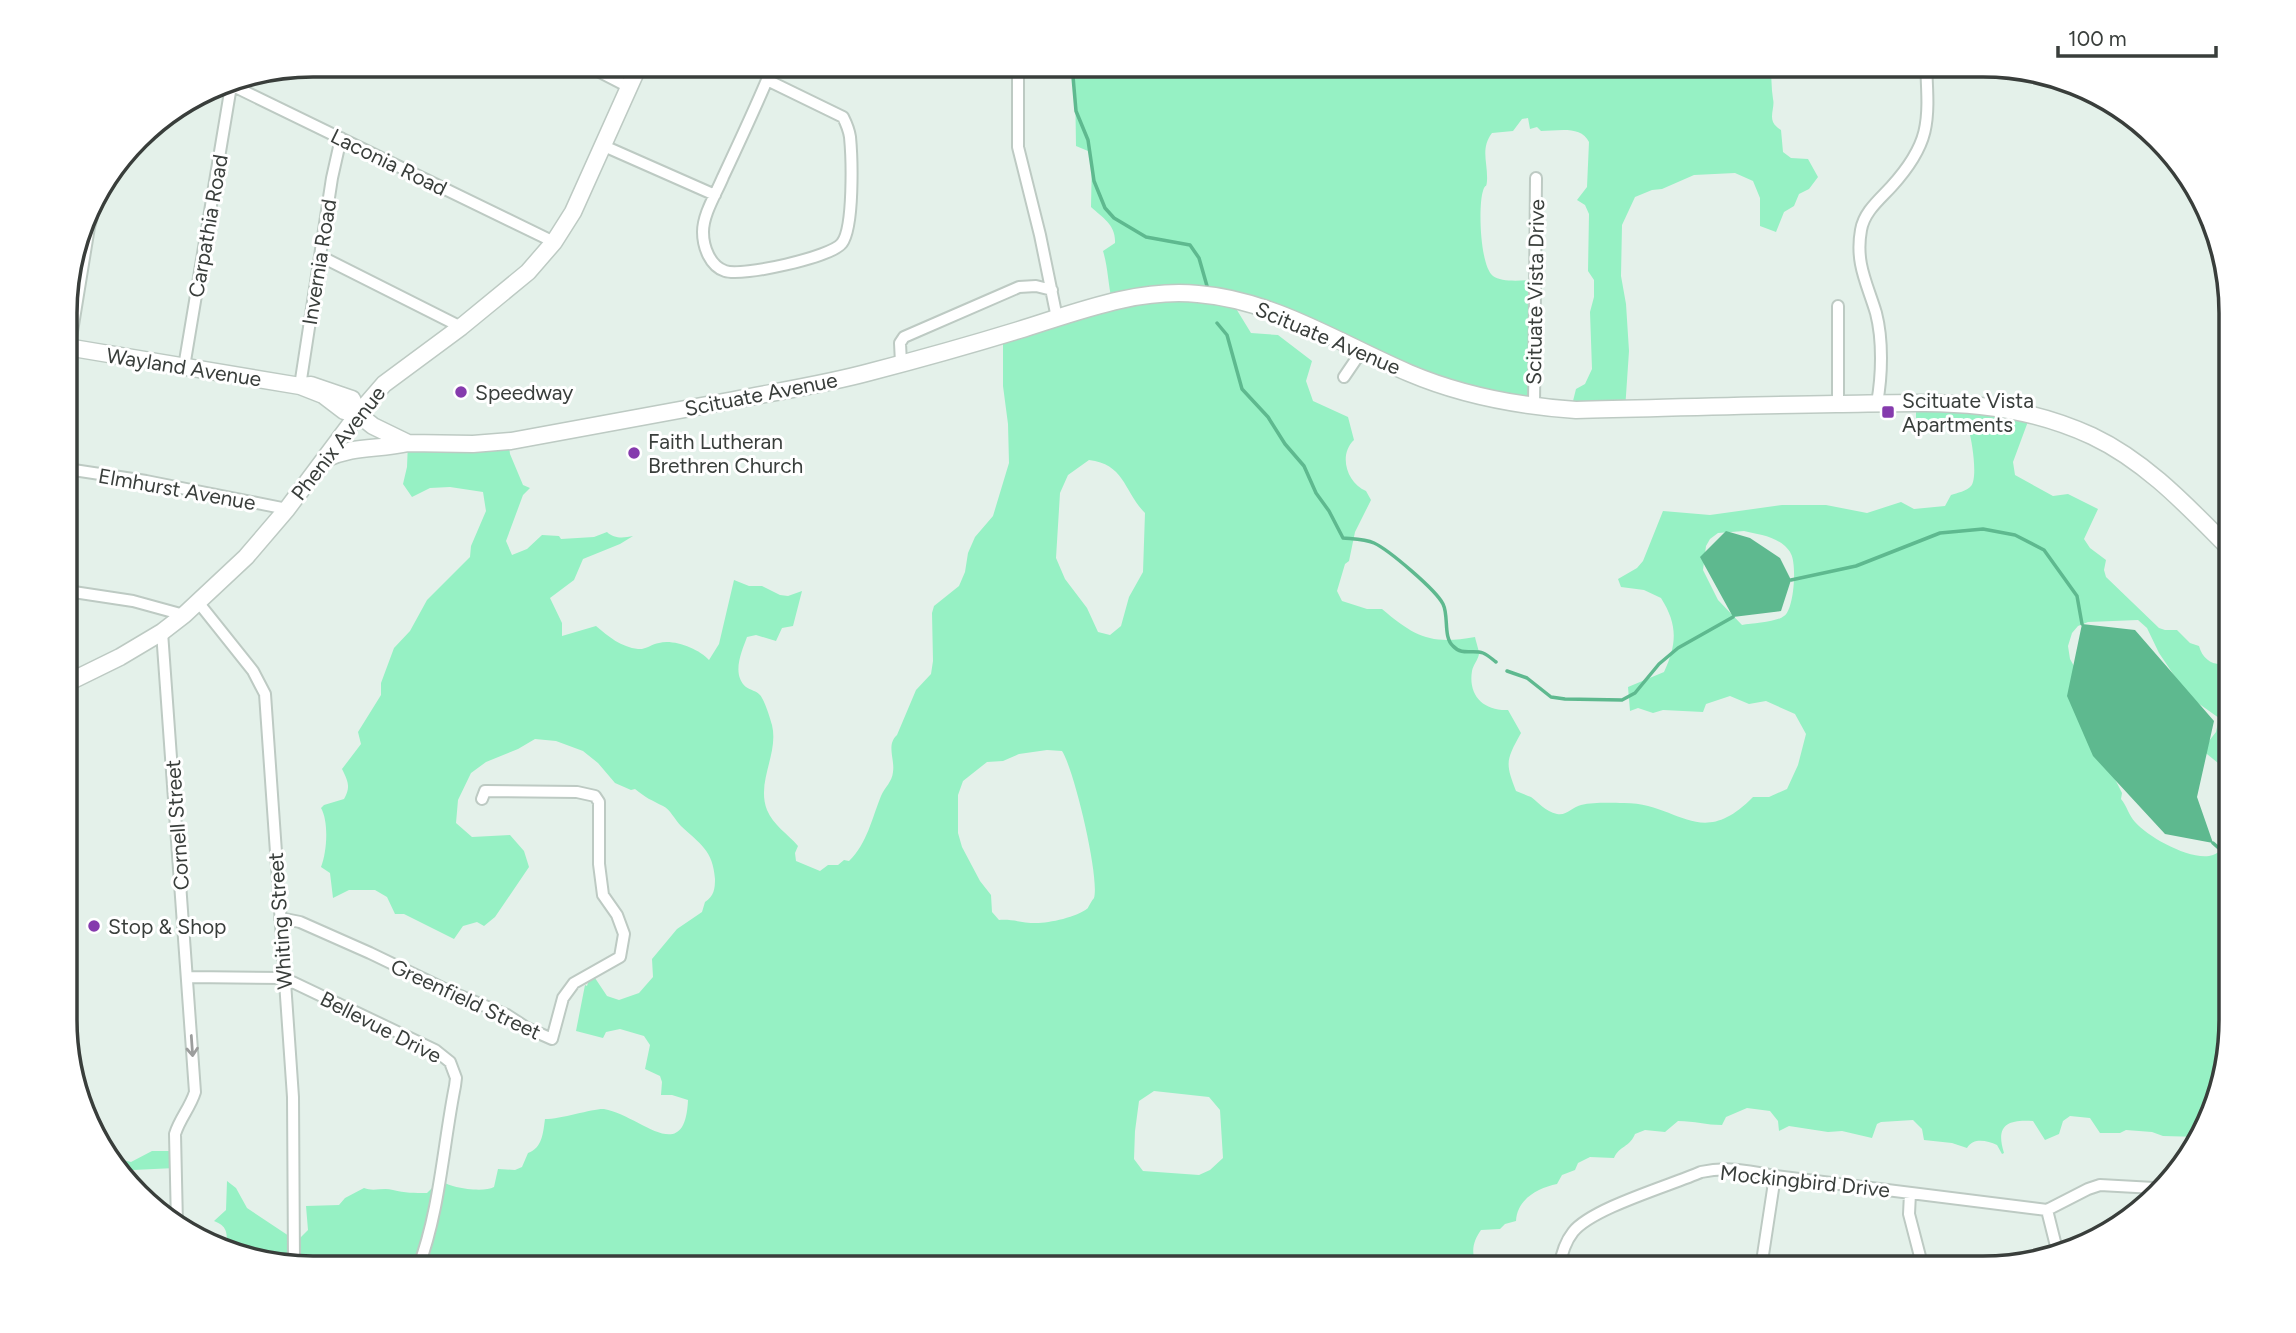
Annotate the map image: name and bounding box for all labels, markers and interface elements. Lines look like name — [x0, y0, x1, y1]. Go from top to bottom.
scale bar — [2058, 14, 2216, 58]
text: 100 m — [2068, 26, 2127, 51]
street label: Laconia Road — [327, 123, 451, 201]
street label: Carpathia Road — [183, 153, 233, 299]
street label: Invernia Road — [297, 197, 341, 327]
street label: Scituate Vista Drive — [1521, 199, 1549, 385]
street label: Scituate Avenue — [1252, 296, 1404, 380]
street label: Wayland Avenue — [105, 342, 263, 392]
street label: Scituate Avenue — [683, 367, 839, 421]
place label: Speedway — [475, 380, 573, 405]
street label: Phenix Avenue — [286, 381, 390, 505]
marker: Speedway — [453, 384, 469, 400]
place label: Scituate Vista Apartments — [1902, 388, 2034, 437]
marker: Scituate Vista Apartments — [1880, 404, 1896, 420]
place label: Faith Lutheran Brethren Church — [648, 429, 803, 478]
marker: Faith Lutheran Brethren Church — [626, 445, 642, 461]
street label: Elmhurst Avenue — [96, 463, 258, 515]
street label: Cornell Street — [160, 759, 194, 891]
street label: Whiting Street — [263, 851, 297, 991]
place label: Stop & Shop — [108, 914, 226, 939]
marker: Stop & Shop — [86, 918, 102, 934]
street label: Greenfield Street — [387, 953, 545, 1045]
street label: Bellevue Drive — [316, 986, 446, 1068]
one-way arrow — [186, 1034, 199, 1056]
street label: Mockingbird Drive — [1719, 1160, 1891, 1202]

